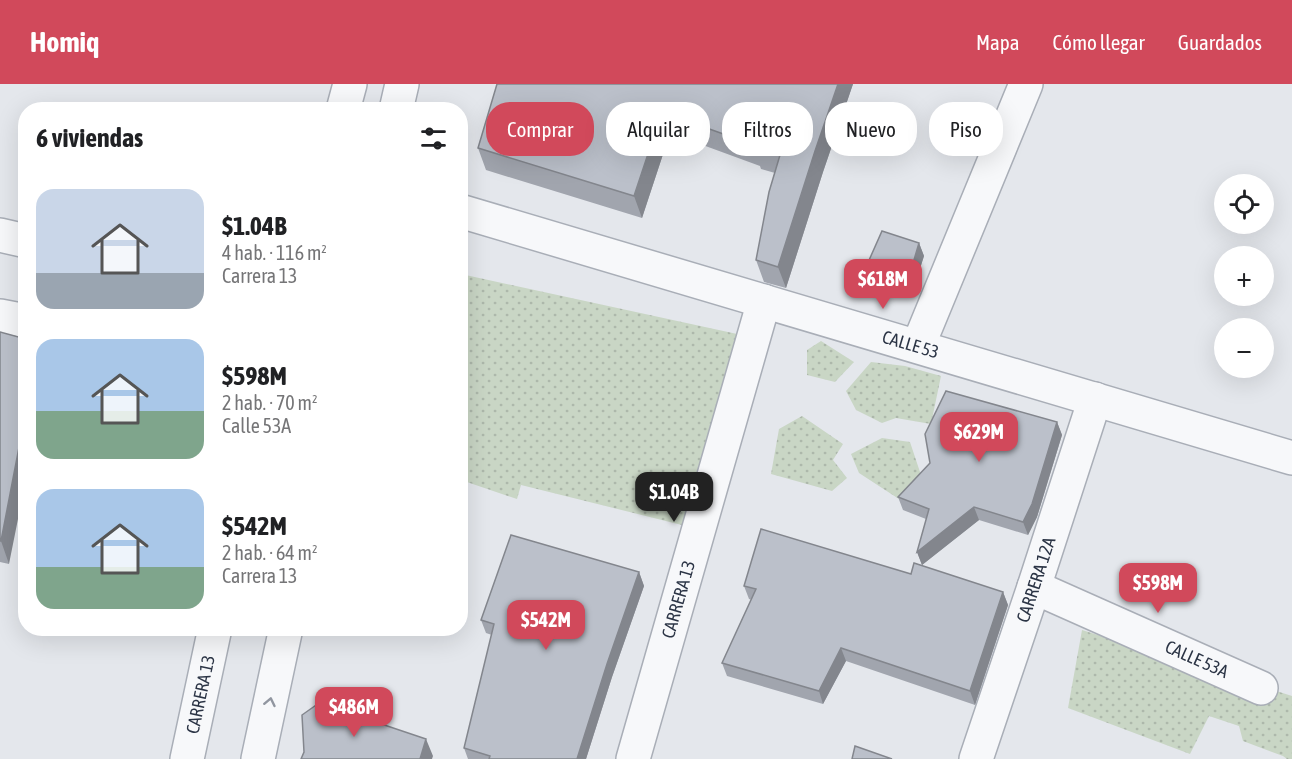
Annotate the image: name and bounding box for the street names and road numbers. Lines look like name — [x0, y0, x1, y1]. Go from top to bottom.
street label: CALLE 53 — [880, 326, 941, 363]
street label: CARRERA 12A — [1012, 534, 1060, 625]
street label: CARRERA 13 — [657, 558, 699, 641]
street label: CALLE 53A — [1162, 636, 1232, 682]
street label: CARRERA 13 — [182, 653, 219, 736]

